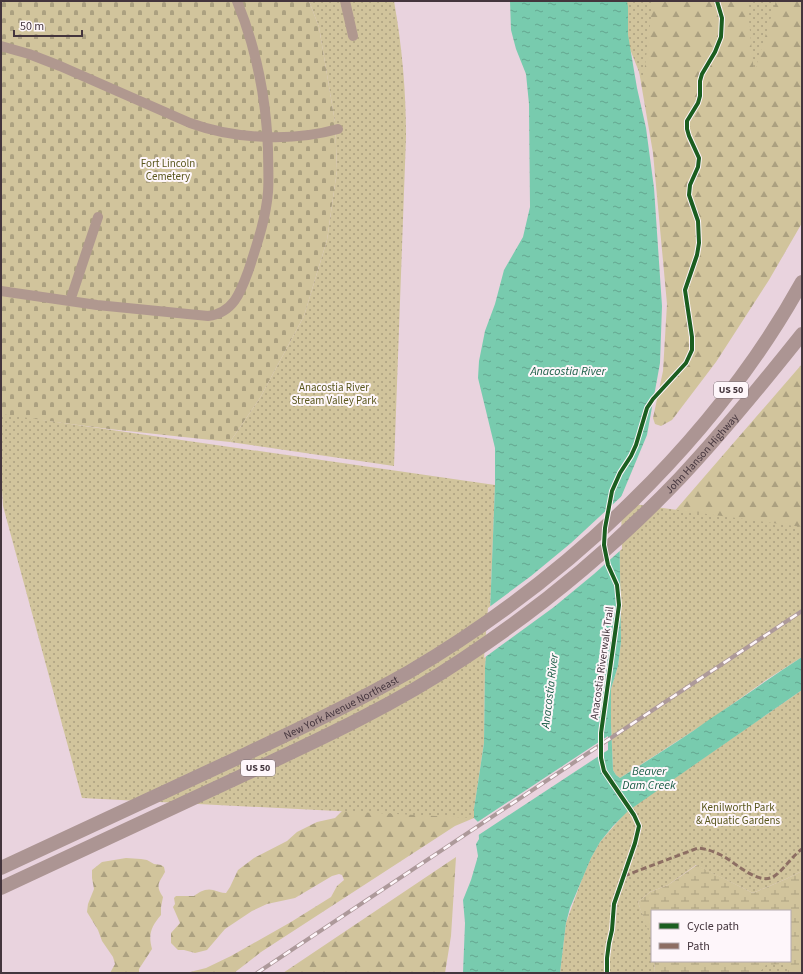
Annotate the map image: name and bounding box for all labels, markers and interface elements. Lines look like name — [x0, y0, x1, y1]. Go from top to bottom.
scale bar — [14, 12, 82, 38]
text: 50 m — [20, 18, 44, 35]
park label: Fort Lincoln Cemetery — [141, 156, 195, 184]
water label: Anacostia River — [529, 363, 606, 380]
park label: Anacostia River Stream Valley Park — [291, 380, 377, 408]
road number: US 50 — [714, 382, 748, 398]
street label: John Hanson Highway — [662, 410, 742, 497]
street label: Anacostia Riverwalk Trail — [587, 605, 617, 721]
water label: Anacostia River — [537, 652, 563, 730]
street label: New York Avenue Northeast — [281, 672, 401, 743]
road number: US 50 — [241, 760, 275, 776]
water label: Beaver Dam Creek — [622, 763, 676, 794]
park label: Kenilworth Park & Aquatic Gardens — [696, 800, 780, 828]
legend — [651, 910, 791, 962]
text: Cycle path — [687, 918, 739, 935]
text: Path — [687, 938, 710, 955]

